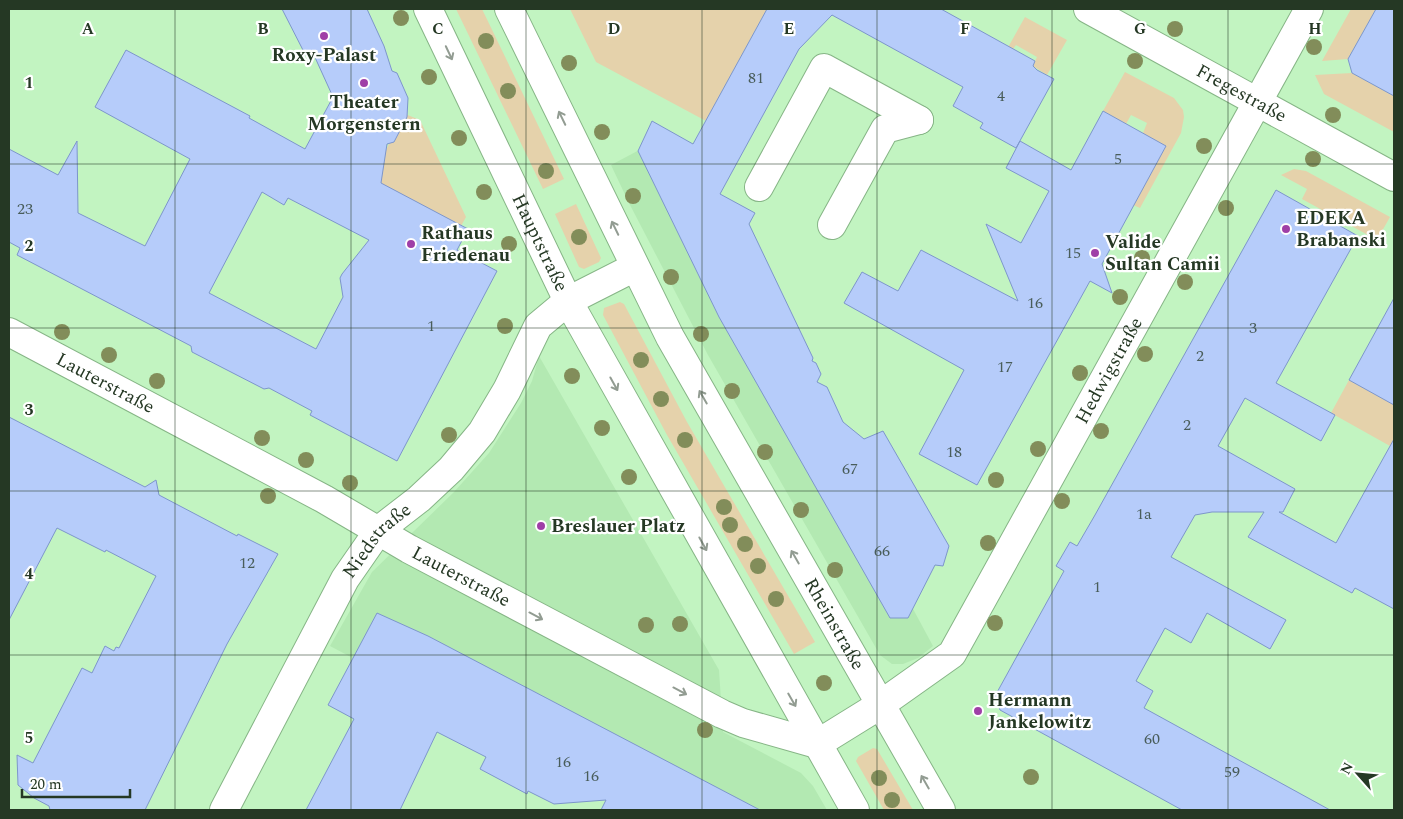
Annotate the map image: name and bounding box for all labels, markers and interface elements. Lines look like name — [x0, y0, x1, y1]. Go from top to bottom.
text: A — [82, 17, 95, 41]
text: B — [257, 17, 269, 41]
text: C — [432, 17, 444, 41]
text: D — [608, 17, 621, 41]
text: E — [784, 17, 794, 41]
text: F — [960, 17, 970, 41]
text: G — [1134, 17, 1146, 41]
text: H — [1308, 17, 1322, 41]
marker: Roxy-Palast — [318, 30, 330, 42]
place label: Roxy-Palast — [272, 41, 376, 70]
one-way arrow — [444, 45, 454, 60]
street label: Fregestraße — [1191, 56, 1292, 130]
house number: 81 — [748, 66, 764, 90]
text: 1 — [25, 71, 33, 95]
marker: Theater Morgenstern — [358, 77, 370, 89]
house number: 4 — [997, 84, 1005, 108]
place label: Theater Morgenstern — [307, 88, 421, 139]
one-way arrow — [557, 111, 566, 126]
house number: 5 — [1114, 147, 1122, 171]
street label: Hauptstraße — [504, 189, 576, 296]
house number: 23 — [17, 197, 33, 221]
place label: EDEKA Brabanski — [1296, 204, 1386, 255]
place label: Rathaus Friedenau — [421, 219, 510, 270]
one-way arrow — [610, 221, 619, 236]
marker: EDEKA Brabanski — [1280, 223, 1292, 235]
place label: Valide Sultan Camii — [1105, 228, 1220, 279]
text: 2 — [25, 234, 34, 258]
marker: Rathaus Friedenau — [405, 238, 417, 250]
house number: 15 — [1065, 241, 1081, 265]
marker: Valide Sultan Camii — [1089, 247, 1101, 259]
house number: 16 — [1027, 291, 1043, 315]
street label: Hedwigstraße — [1068, 312, 1150, 429]
house number: 1 — [427, 314, 435, 338]
house number: 3 — [1249, 316, 1257, 340]
house number: 2 — [1196, 344, 1204, 368]
street label: Lauterstraße — [51, 345, 160, 421]
house number: 17 — [997, 355, 1013, 379]
one-way arrow — [609, 376, 619, 391]
one-way arrow — [698, 391, 708, 405]
text: 3 — [25, 398, 34, 422]
house number: 2 — [1183, 413, 1191, 437]
house number: 18 — [946, 440, 962, 464]
house number: 67 — [842, 457, 858, 481]
street label: Niedstraße — [335, 496, 417, 584]
house number: 1a — [1136, 502, 1152, 526]
place label: Breslauer Platz — [551, 512, 686, 541]
marker: Breslauer Platz — [535, 520, 547, 532]
one-way arrow — [699, 536, 709, 550]
street label: Lauterstraße — [406, 538, 516, 614]
house number: 66 — [874, 539, 890, 563]
one-way arrow — [789, 550, 799, 564]
house number: 12 — [239, 551, 255, 575]
text: 4 — [25, 562, 34, 586]
street label: Rheinstraße — [796, 572, 872, 676]
house number: 1 — [1093, 575, 1101, 599]
one-way arrow — [528, 611, 543, 621]
one-way arrow — [672, 686, 687, 696]
place label: Hermann Jankelowitz — [988, 686, 1092, 737]
one-way arrow — [787, 693, 797, 708]
marker: Hermann Jankelowitz — [972, 705, 984, 717]
text: 5 — [25, 726, 33, 750]
house number: 60 — [1144, 727, 1160, 751]
north arrow — [1333, 749, 1383, 799]
house number: 16 — [555, 750, 571, 774]
text: N — [1335, 758, 1359, 778]
house number: 59 — [1224, 760, 1240, 784]
house number: 16 — [583, 764, 599, 788]
scale bar — [22, 766, 130, 798]
text: 20 m — [30, 773, 62, 796]
one-way arrow — [919, 776, 929, 790]

